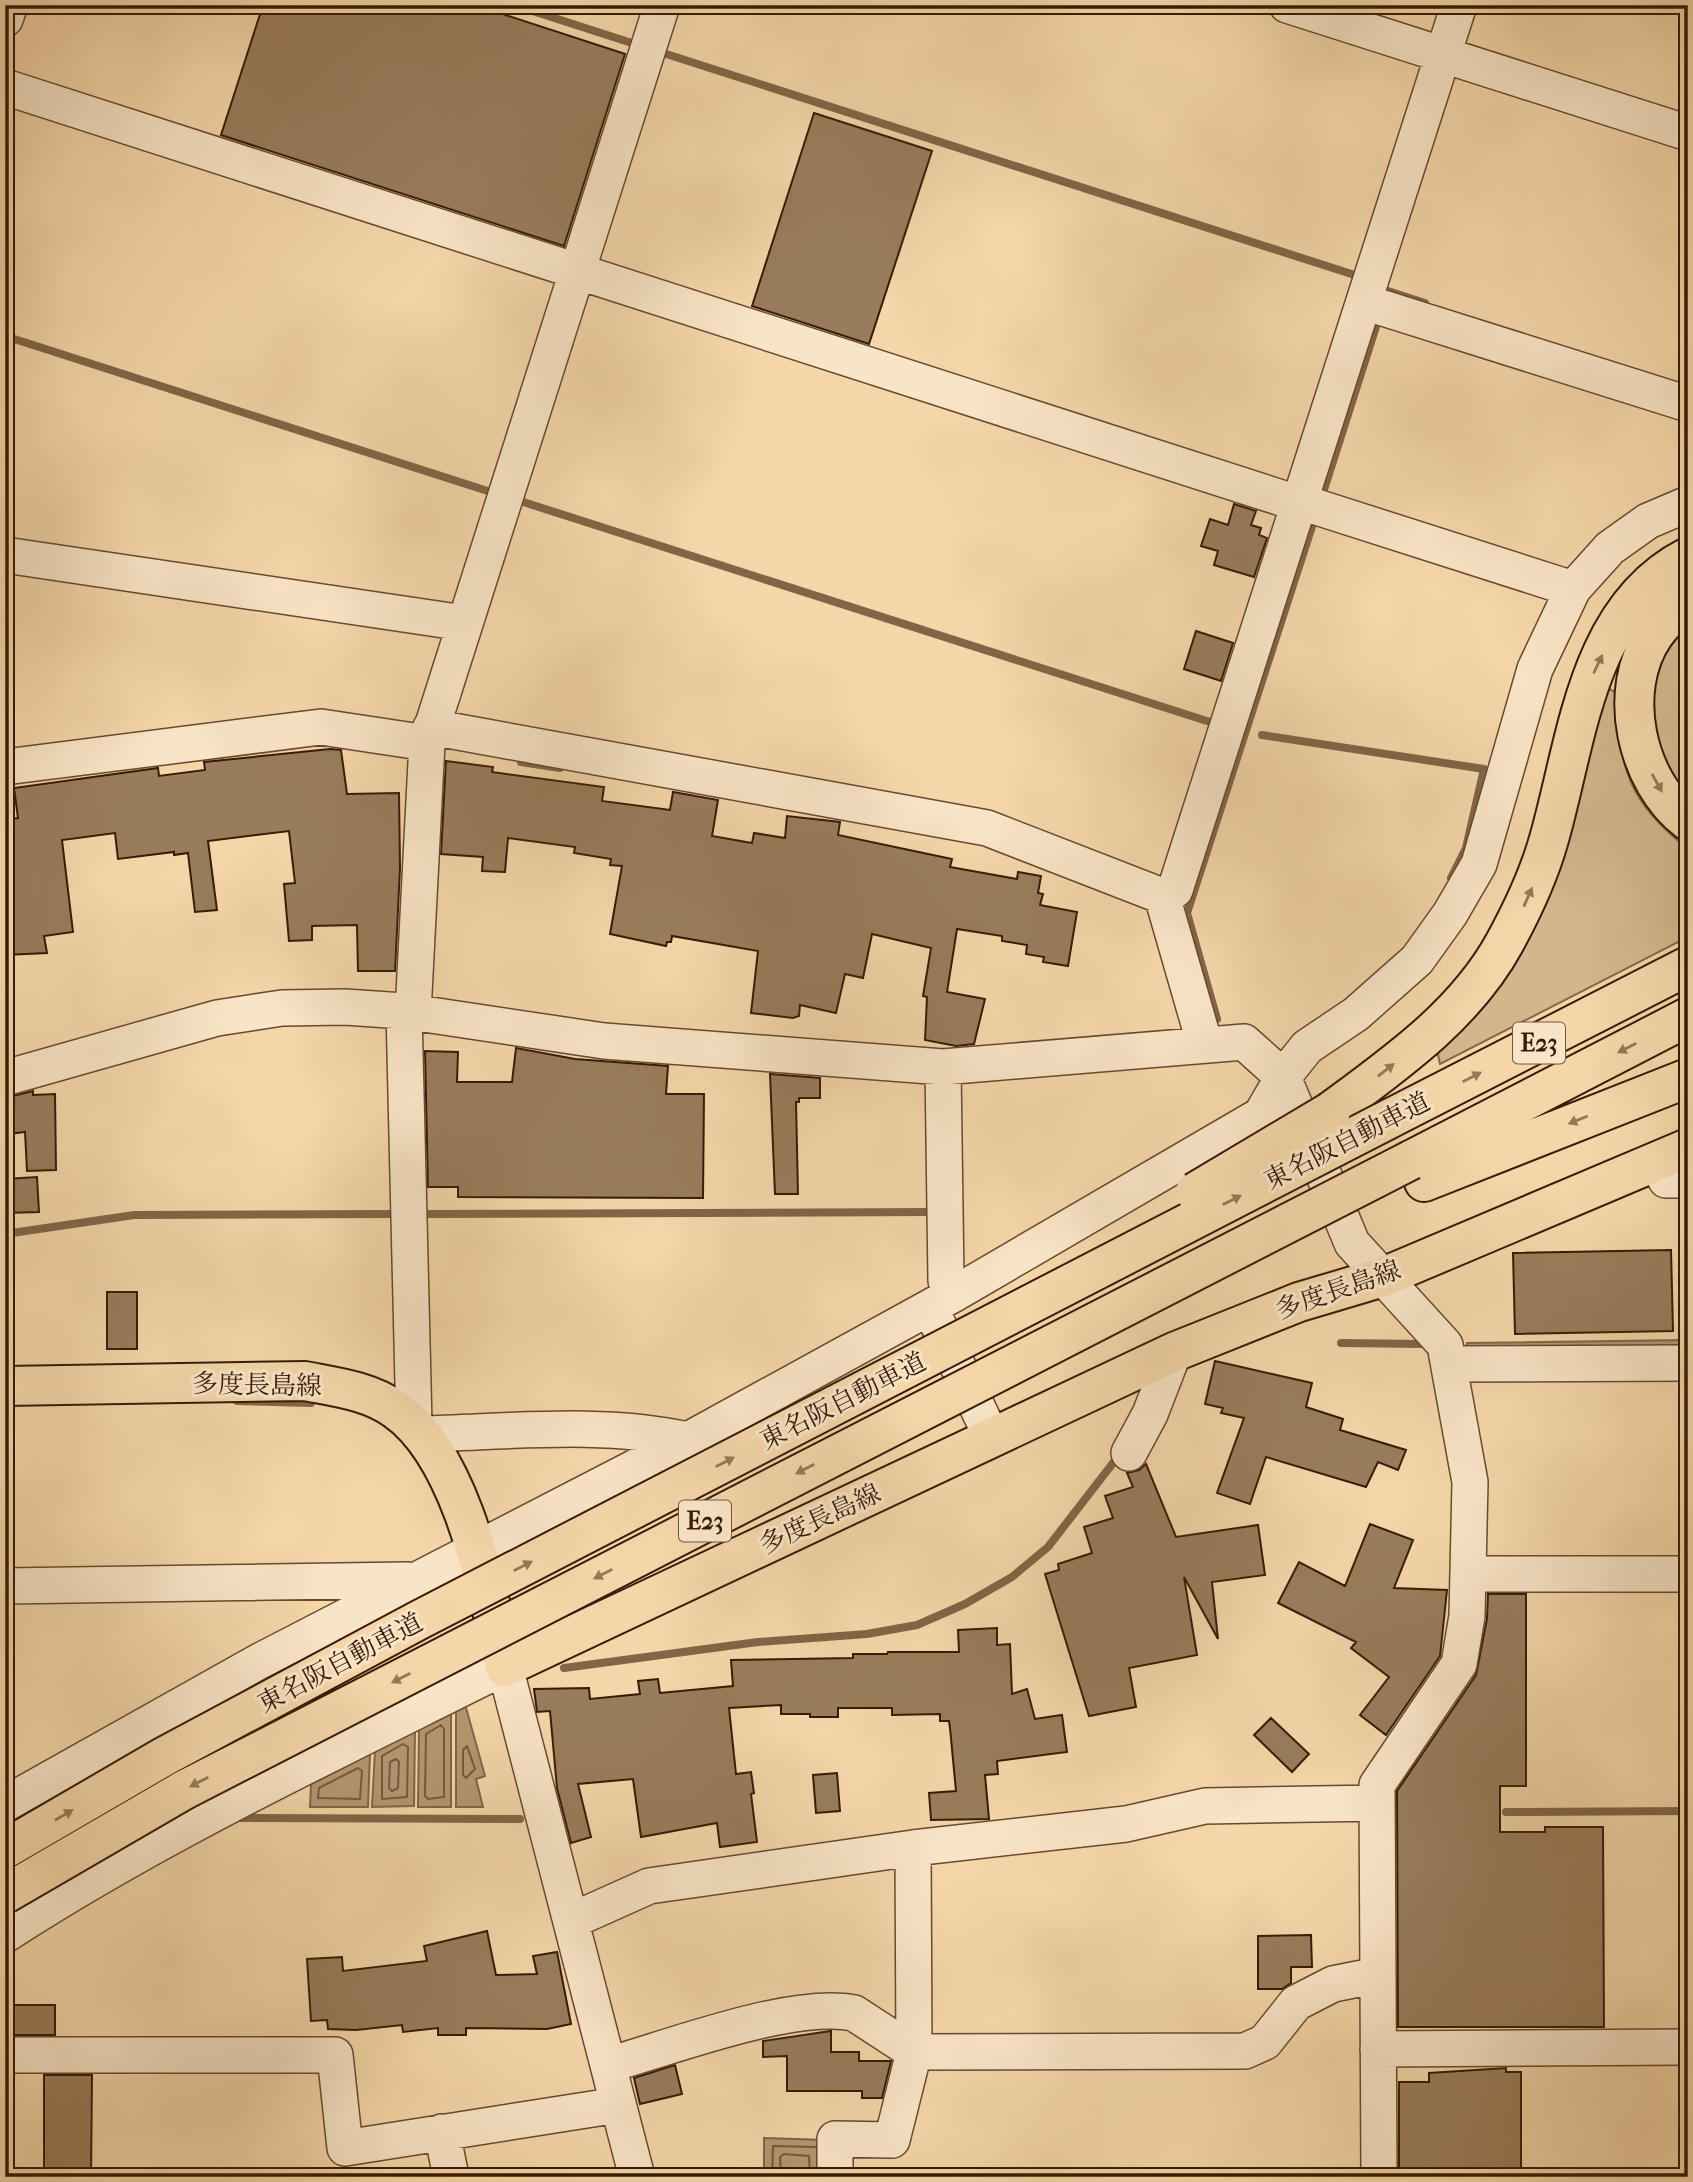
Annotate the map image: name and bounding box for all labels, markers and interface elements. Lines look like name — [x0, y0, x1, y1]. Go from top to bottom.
one-way arrow — [1592, 654, 1604, 674]
one-way arrow — [1651, 773, 1663, 793]
one-way arrow — [1523, 886, 1534, 907]
road number: E23 — [1513, 1023, 1565, 1064]
one-way arrow — [1617, 1042, 1637, 1054]
one-way arrow — [1376, 1063, 1394, 1078]
one-way arrow — [1462, 1071, 1482, 1082]
street label: 東名阪自動車道 — [1259, 1086, 1435, 1196]
one-way arrow — [1568, 1115, 1589, 1126]
one-way arrow — [1222, 1194, 1241, 1206]
street label: 多度長島線 — [1271, 1254, 1405, 1326]
street label: 東名阪自動車道 — [755, 1346, 931, 1456]
street label: 多度長島線 — [192, 1368, 322, 1402]
one-way arrow — [715, 1456, 735, 1468]
one-way arrow — [795, 1464, 815, 1475]
street label: 多度長島線 — [755, 1477, 885, 1561]
road number: E23 — [679, 1500, 731, 1541]
one-way arrow — [513, 1561, 533, 1573]
one-way arrow — [593, 1568, 613, 1579]
street label: 東名阪自動車道 — [252, 1607, 428, 1719]
one-way arrow — [391, 1672, 411, 1683]
one-way arrow — [189, 1777, 209, 1788]
one-way arrow — [55, 1809, 74, 1821]

